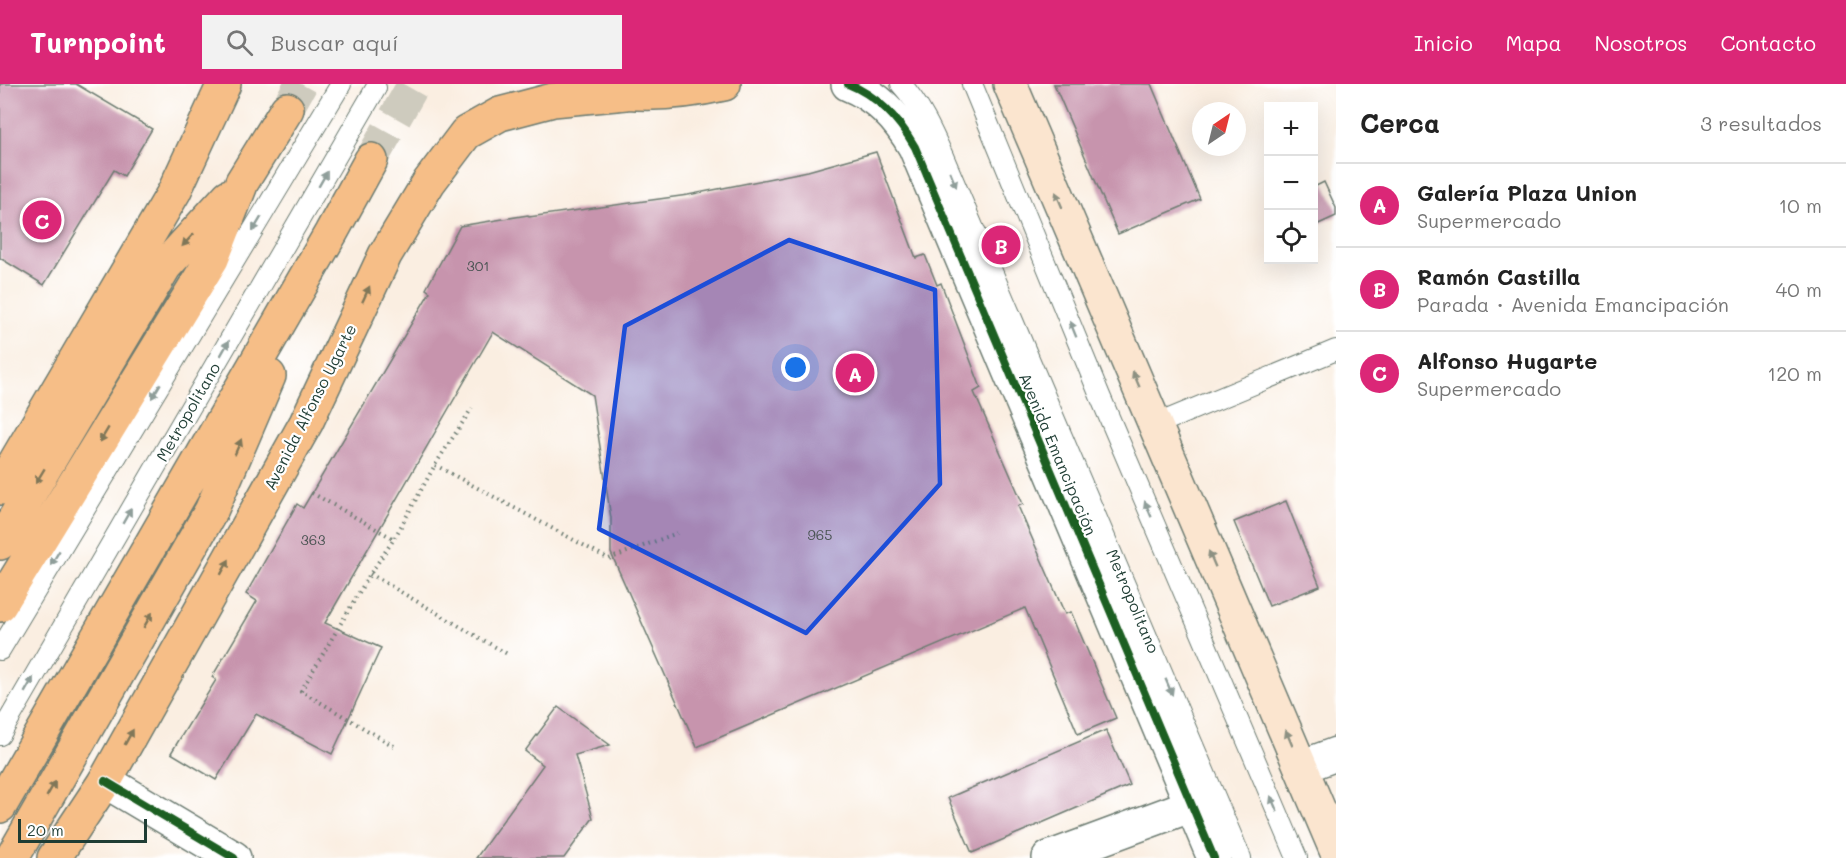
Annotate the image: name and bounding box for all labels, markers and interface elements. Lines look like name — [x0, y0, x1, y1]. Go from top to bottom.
search box — [202, 15, 622, 69]
text: Turnpoint — [30, 24, 166, 60]
icon: search — [223, 26, 256, 59]
text: Buscar aquí — [271, 28, 399, 57]
text: Inicio — [1414, 29, 1473, 56]
text: Mapa — [1506, 29, 1561, 56]
text: Nosotros — [1594, 29, 1688, 56]
text: Contacto — [1721, 29, 1816, 56]
north arrow — [1192, 102, 1246, 156]
map controls — [1264, 102, 1318, 264]
button: + — [1264, 102, 1318, 156]
text: Cerca — [1360, 106, 1440, 140]
text: 3 resultados — [1700, 110, 1822, 136]
button: − — [1264, 156, 1318, 210]
one-way arrow — [318, 171, 329, 187]
one-way arrow — [948, 171, 958, 189]
text: Galería Plaza Union — [1417, 178, 1637, 207]
one-way arrow — [1054, 191, 1063, 209]
text: A — [1373, 192, 1386, 218]
text: 10 m — [1778, 192, 1822, 218]
pin: C — [22, 198, 62, 242]
text: Supermercado — [1417, 207, 1561, 233]
button: locate — [1264, 210, 1318, 264]
one-way arrow — [251, 216, 262, 232]
pin: B — [982, 222, 1020, 268]
one-way arrow — [182, 233, 196, 247]
house number: 301 — [466, 256, 490, 275]
text: Ramón Castilla — [1417, 262, 1581, 291]
text: B — [1373, 276, 1386, 302]
text: 40 m — [1776, 276, 1822, 302]
one-way arrow — [362, 286, 371, 303]
text: Parada · Avenida Emancipación — [1417, 291, 1729, 317]
street label: Avenida Alfonso Ugarte — [258, 320, 361, 493]
one-way arrow — [1068, 320, 1077, 338]
one-way arrow — [220, 340, 231, 356]
text: Alfonso Hugarte — [1417, 346, 1597, 375]
pin: A — [836, 350, 874, 396]
your location — [781, 353, 810, 382]
street label: Metropolitano — [151, 358, 224, 465]
text: C — [1372, 360, 1387, 386]
text: 120 m — [1767, 360, 1822, 386]
street label: Avenida Emancipación — [1015, 369, 1102, 538]
one-way arrow — [1131, 371, 1140, 388]
text: Supermercado — [1417, 375, 1561, 401]
one-way arrow — [151, 383, 161, 400]
one-way arrow — [99, 427, 110, 443]
one-way arrow — [234, 439, 243, 456]
one-way arrow — [35, 468, 45, 485]
one-way arrow — [1143, 499, 1153, 517]
one-way arrow — [122, 508, 133, 524]
house number: 965 — [808, 525, 832, 544]
house number: 363 — [301, 530, 325, 549]
street label: Metropolitano — [1102, 546, 1165, 656]
one-way arrow — [1207, 549, 1217, 567]
one-way arrow — [50, 550, 61, 566]
one-way arrow — [220, 558, 230, 575]
one-way arrow — [143, 612, 154, 628]
one-way arrow — [24, 677, 35, 693]
one-way arrow — [1164, 679, 1174, 697]
one-way arrow — [124, 729, 135, 745]
one-way arrow — [1284, 729, 1293, 747]
one-way arrow — [46, 780, 56, 797]
one-way arrow — [1269, 795, 1279, 813]
scale bar — [18, 816, 147, 844]
text: 20 m — [27, 819, 64, 840]

